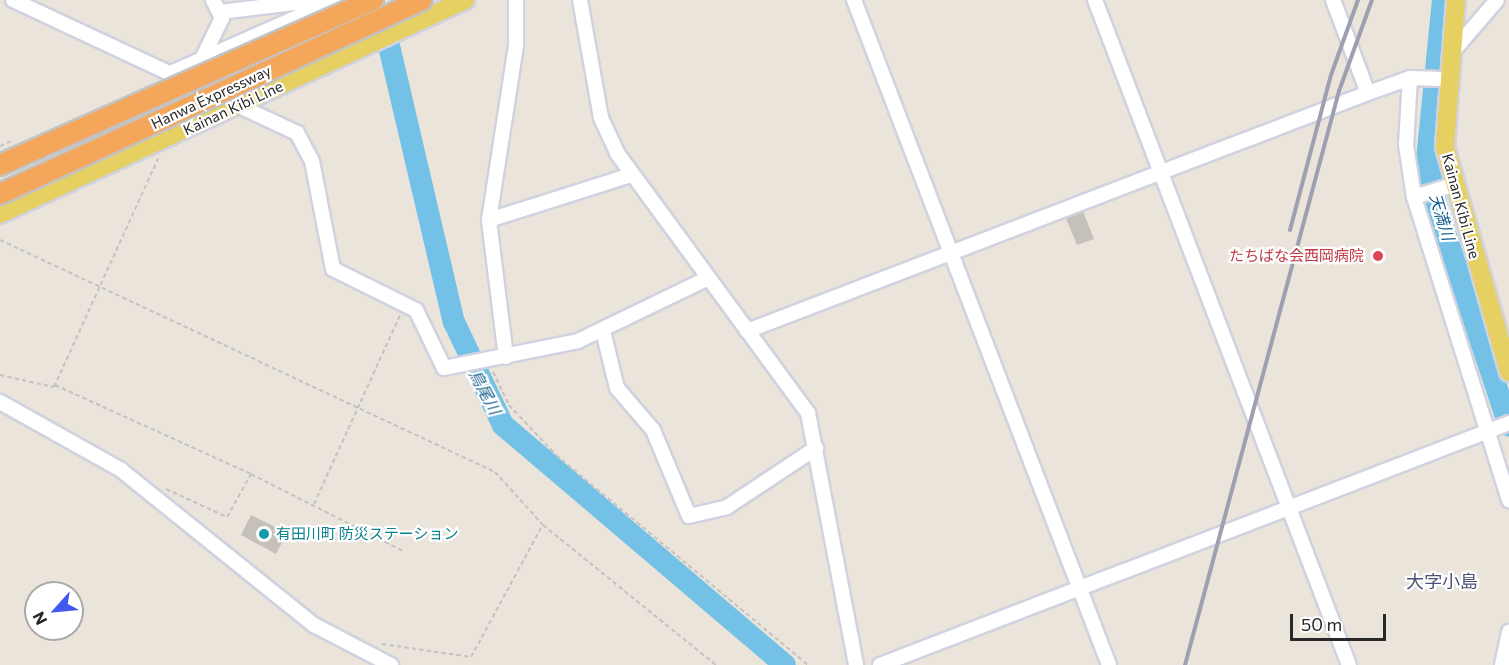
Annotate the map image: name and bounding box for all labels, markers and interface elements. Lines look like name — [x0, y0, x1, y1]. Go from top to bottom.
street label: Hanwa Expressway — [148, 61, 274, 133]
street label: Kainan Kibi Line — [180, 77, 286, 139]
street label: Kainan Kibi Line — [1438, 151, 1484, 261]
water label: 天満川 — [1426, 191, 1458, 243]
place label: たちばな会西岡病院 — [1229, 247, 1364, 265]
marker: たちばな会西岡病院 — [1369, 247, 1387, 265]
water label: 鳥尾川 — [465, 366, 505, 418]
place label: 有田川町 防災ステーション — [276, 525, 459, 543]
marker: 有田川町 防災ステーション — [257, 527, 271, 541]
district label: 大字小島 — [1406, 570, 1478, 592]
north arrow — [24, 581, 84, 641]
scale bar — [1293, 602, 1389, 640]
text: N — [28, 609, 50, 628]
text: 50 m — [1301, 613, 1342, 635]

